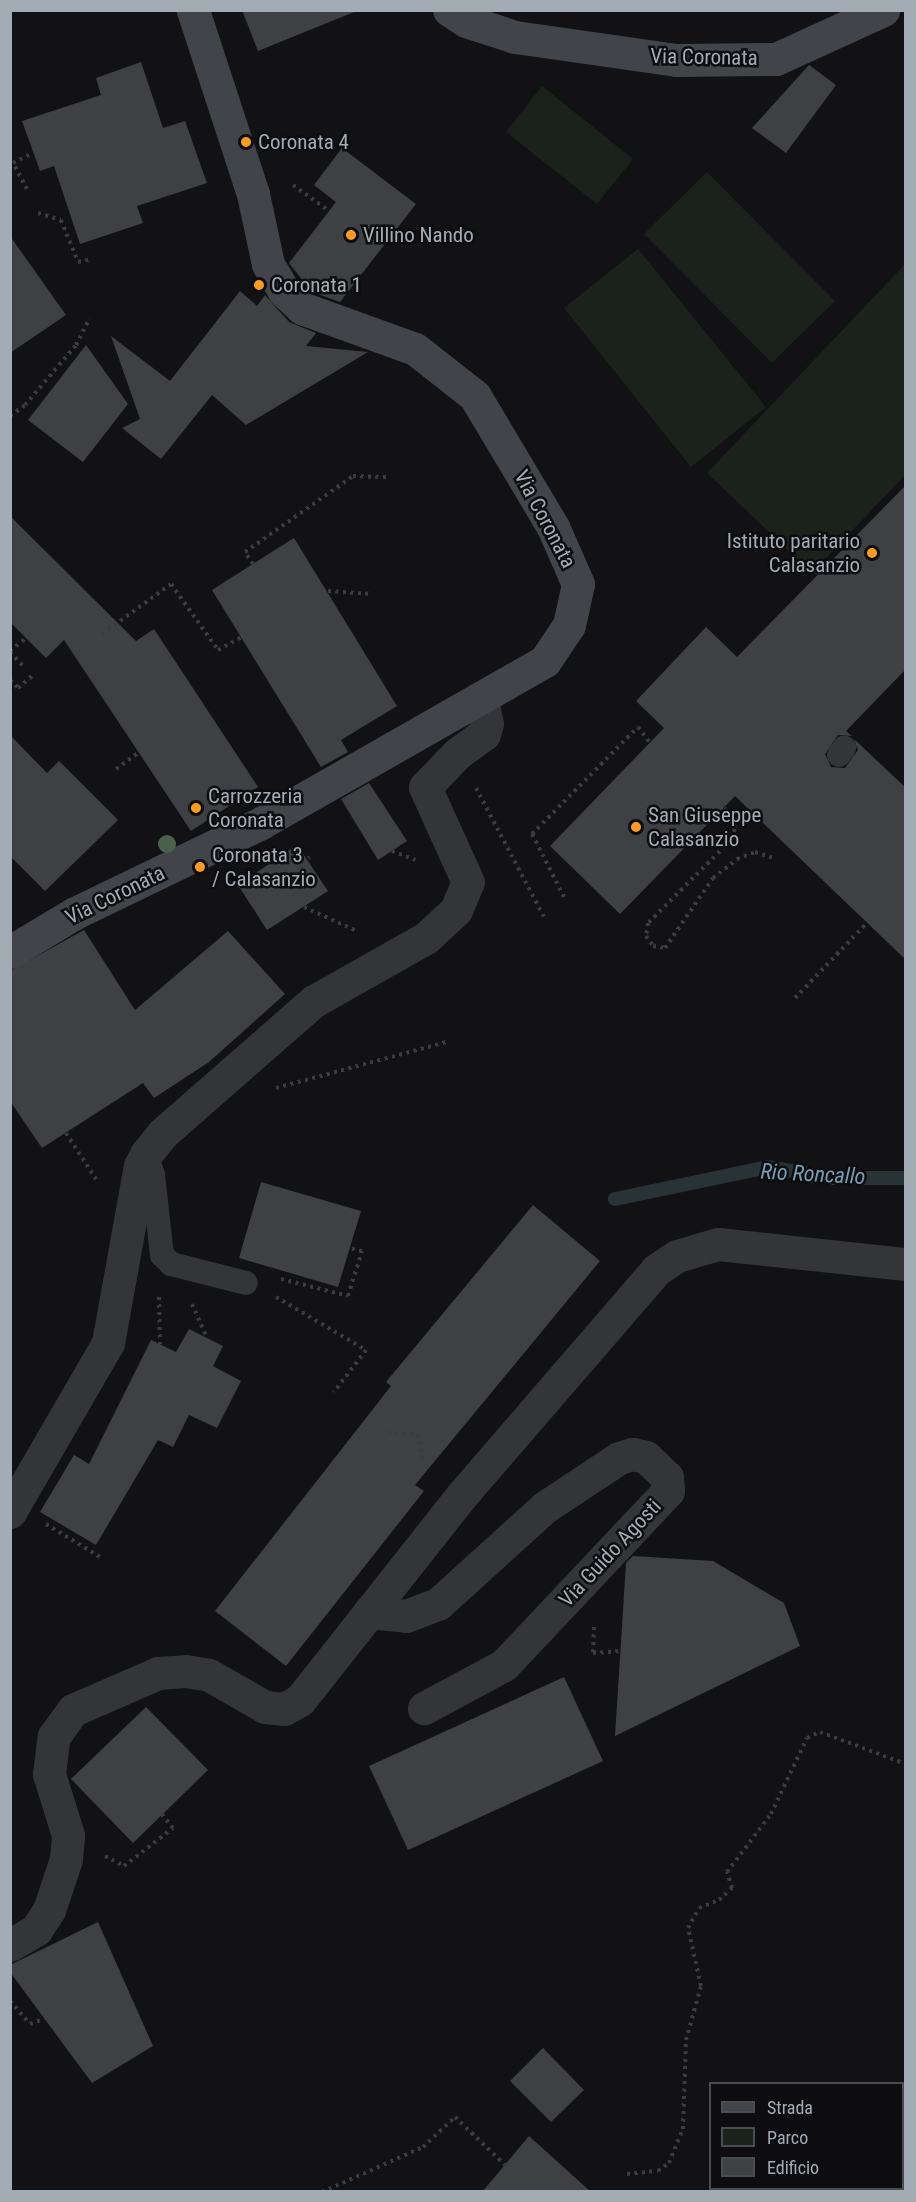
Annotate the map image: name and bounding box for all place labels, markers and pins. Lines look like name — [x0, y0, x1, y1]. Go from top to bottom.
place label: Coronata 4 — [258, 129, 349, 155]
marker: Coronata 4 — [239, 135, 253, 149]
place label: Villino Nando — [363, 222, 474, 248]
marker: Villino Nando — [344, 228, 358, 242]
place label: Coronata 1 — [271, 272, 362, 298]
marker: Coronata 1 — [252, 278, 266, 292]
place label: Istituto paritario Calasanzio — [727, 528, 860, 578]
marker: Istituto paritario Calasanzio — [865, 546, 879, 560]
place label: Carrozzeria Coronata — [208, 783, 302, 833]
marker: Carrozzeria Coronata — [189, 801, 203, 815]
place label: San Giuseppe Calasanzio — [648, 802, 761, 852]
marker: San Giuseppe Calasanzio — [629, 820, 643, 834]
place label: Coronata 3 / Calasanzio — [212, 842, 316, 892]
marker: Coronata 3 / Calasanzio — [193, 860, 207, 874]

